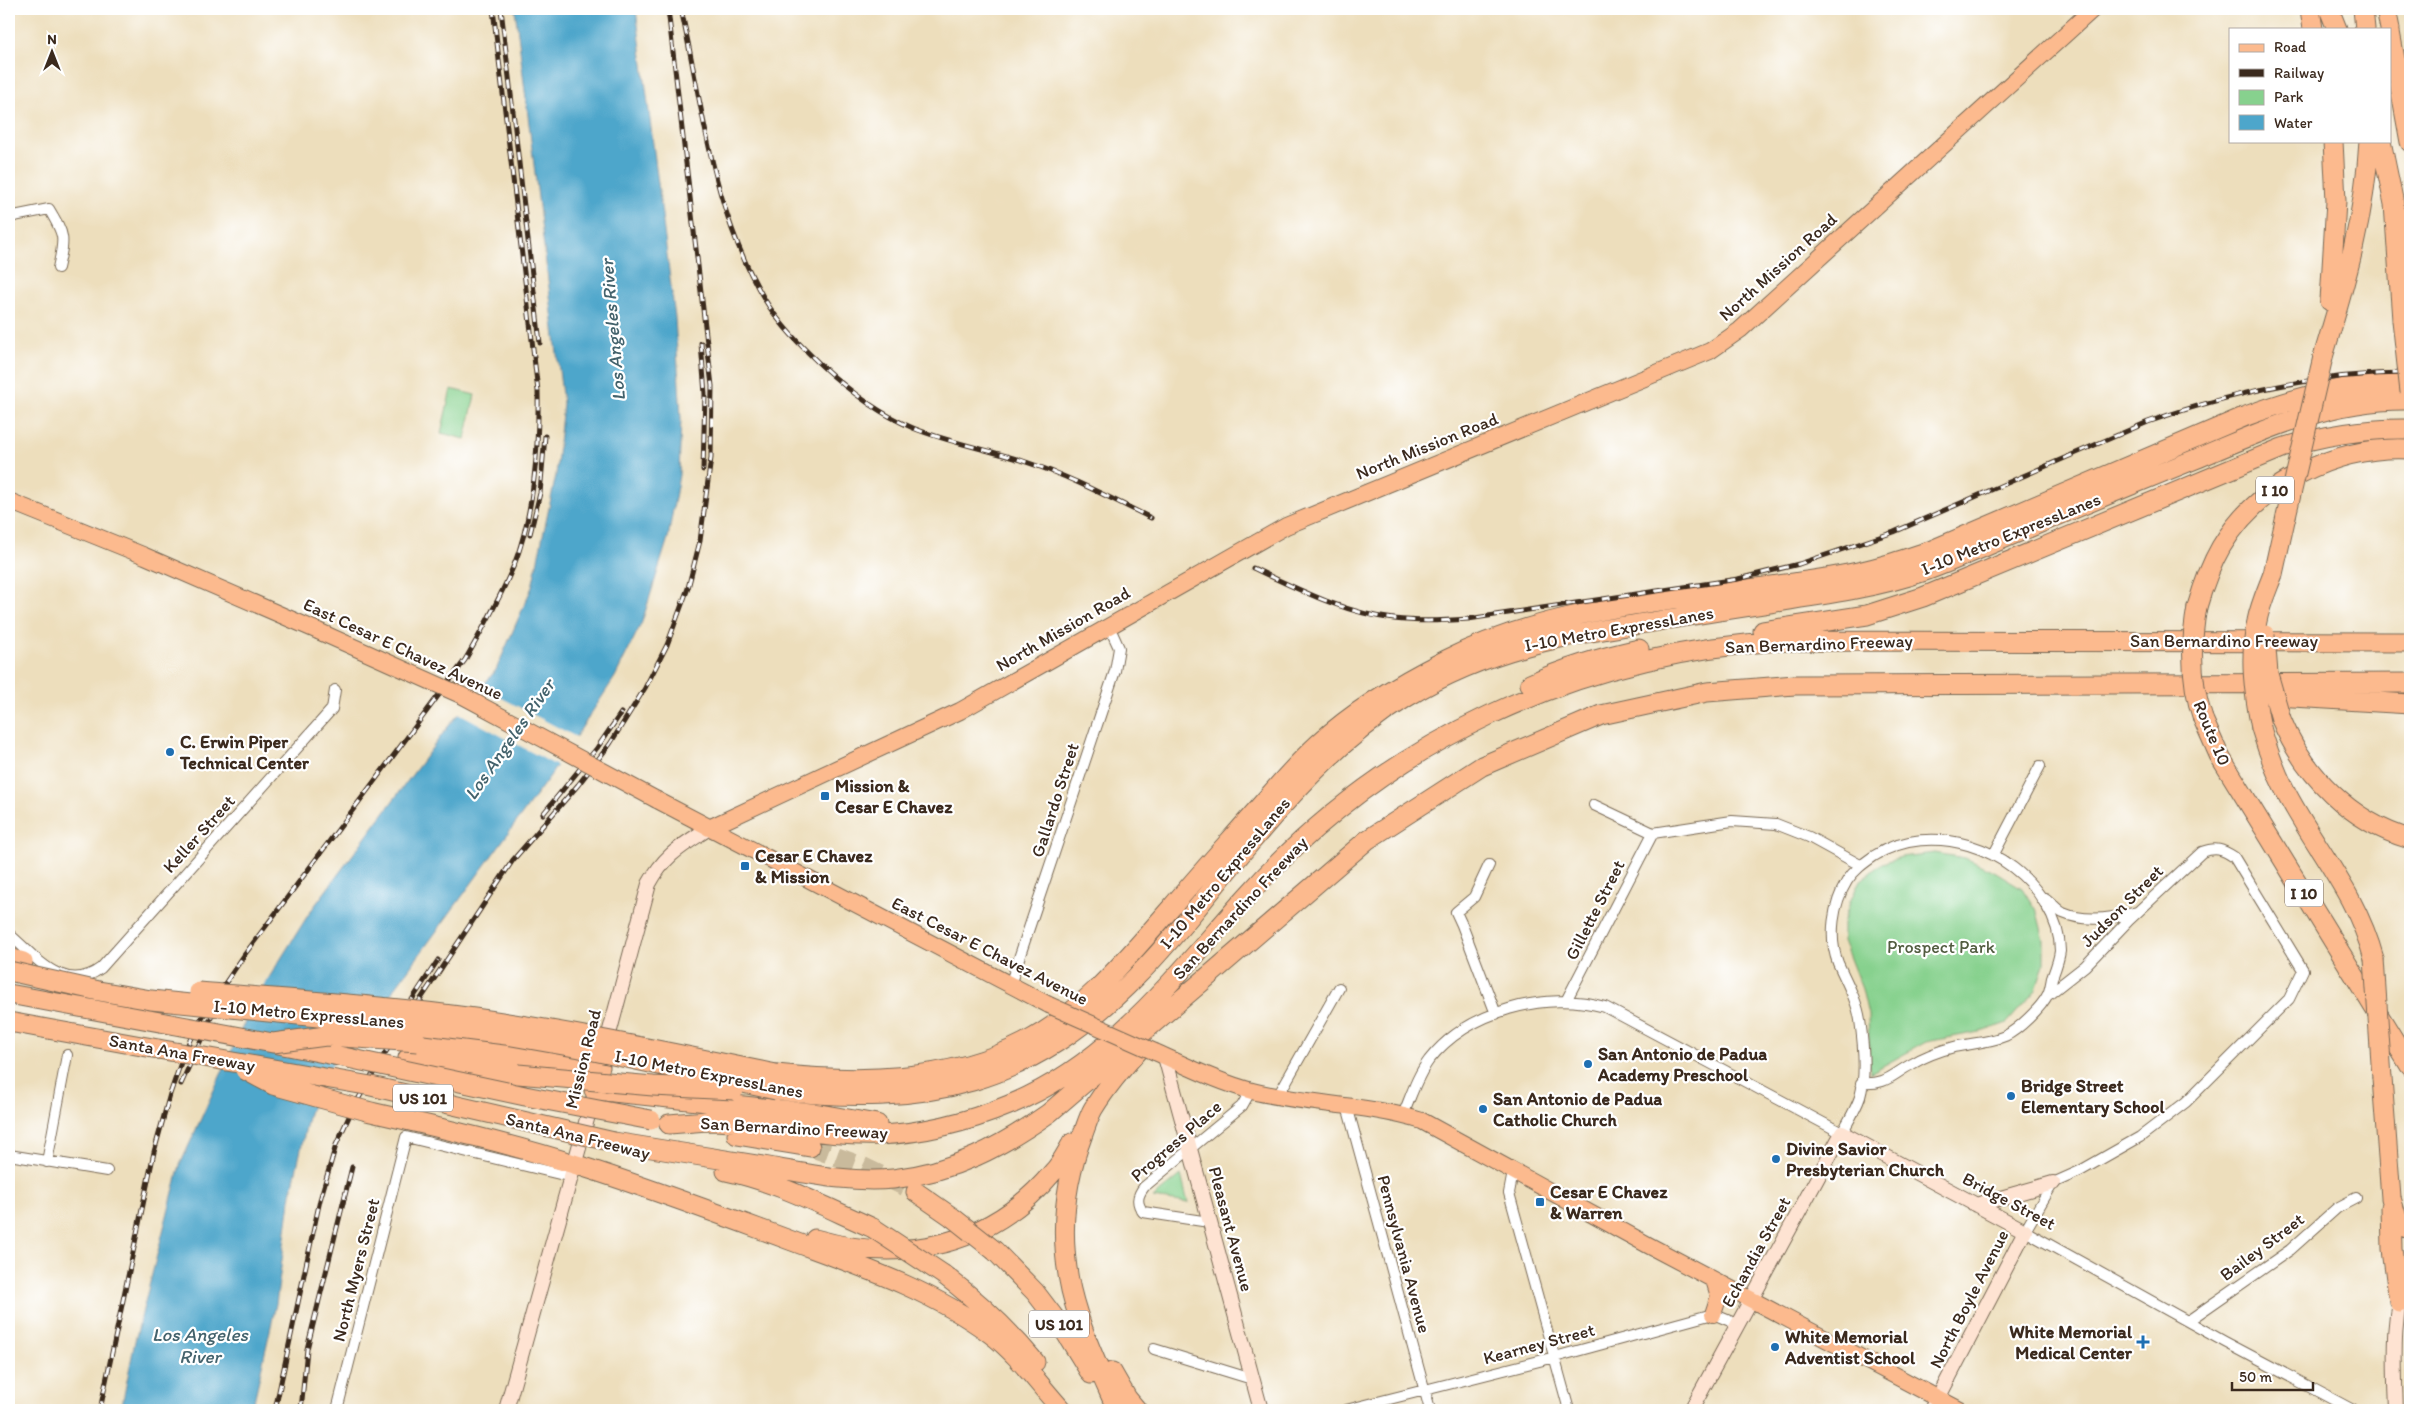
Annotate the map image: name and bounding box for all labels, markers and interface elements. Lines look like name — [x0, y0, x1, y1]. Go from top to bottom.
north arrow — [28, 28, 78, 78]
legend — [2229, 28, 2392, 142]
text: N — [47, 31, 57, 48]
text: Road — [2274, 38, 2307, 56]
text: Railway — [2274, 64, 2324, 82]
text: Park — [2274, 88, 2304, 106]
text: Water — [2274, 114, 2313, 132]
street label: North Mission Road — [1714, 208, 1842, 326]
water label: Los Angeles River — [595, 256, 630, 402]
street label: North Mission Road — [1353, 407, 1501, 485]
road number: I 10 — [2256, 476, 2294, 504]
street label: I-10 Metro ExpressLanes — [1918, 488, 2104, 580]
street label: North Mission Road — [992, 582, 1134, 676]
street label: East Cesar E Chavez Avenue — [300, 593, 506, 705]
street label: I-10 Metro ExpressLanes — [1523, 602, 1715, 656]
street label: San Bernardino Freeway — [1725, 630, 1914, 658]
street label: San Bernardino Freeway — [2130, 630, 2318, 652]
water label: Los Angeles River — [459, 672, 561, 804]
street label: Route 10 — [2188, 697, 2236, 769]
place label: C. Erwin Piper Technical Center — [179, 731, 310, 774]
street label: Gallardo Street — [1026, 740, 1084, 860]
marker: C. Erwin Piper Technical Center — [164, 746, 176, 758]
place label: Mission & Cesar E Chavez — [835, 775, 953, 818]
street label: Keller Street — [158, 790, 240, 878]
marker: Mission & Cesar E Chavez — [819, 790, 831, 802]
street label: I-10 Metro ExpressLanes — [1155, 793, 1295, 953]
street label: San Bernardino Freeway — [1168, 831, 1312, 984]
place label: Cesar E Chavez & Mission — [755, 845, 873, 888]
street label: Gillette Street — [1560, 856, 1630, 964]
marker: Cesar E Chavez & Mission — [739, 860, 751, 872]
street label: Judson Street — [2076, 860, 2168, 952]
road number: I 10 — [2285, 880, 2323, 906]
street label: East Cesar E Chavez Avenue — [888, 892, 1092, 1010]
park label: Prospect Park — [1887, 936, 1996, 958]
street label: I-10 Metro ExpressLanes — [213, 995, 405, 1033]
street label: Mission Road — [560, 1007, 606, 1111]
street label: Santa Ana Freeway — [107, 1029, 257, 1077]
place label: San Antonio de Padua Academy Preschool — [1597, 1043, 1767, 1086]
street label: I-10 Metro ExpressLanes — [613, 1045, 805, 1103]
marker: San Antonio de Padua Academy Preschool — [1582, 1058, 1594, 1070]
place label: Bridge Street Elementary School — [2021, 1075, 2165, 1118]
road number: US 101 — [393, 1084, 453, 1112]
place label: San Antonio de Padua Catholic Church — [1493, 1088, 1662, 1131]
marker: Bridge Street Elementary School — [2005, 1090, 2017, 1102]
street label: Progress Place — [1126, 1096, 1226, 1186]
marker: San Antonio de Padua Catholic Church — [1477, 1103, 1489, 1115]
street label: Santa Ana Freeway — [504, 1107, 653, 1165]
street label: San Bernardino Freeway — [700, 1112, 889, 1144]
place label: Divine Savior Presbyterian Church — [1786, 1138, 1945, 1181]
marker: Divine Savior Presbyterian Church — [1770, 1153, 1782, 1165]
street label: Pleasant Avenue — [1204, 1164, 1258, 1294]
street label: Bridge Street — [1959, 1167, 2060, 1235]
street label: Pennsylvania Avenue — [1372, 1173, 1436, 1335]
place label: Cesar E Chavez & Warren — [1550, 1181, 1668, 1224]
street label: Echandia Street — [1717, 1193, 1796, 1311]
street label: North Myers Street — [328, 1196, 385, 1344]
marker: Cesar E Chavez & Warren — [1534, 1196, 1546, 1208]
street label: Bailey Street — [2216, 1208, 2309, 1286]
street label: North Boyle Avenue — [1925, 1226, 2013, 1372]
road number: US 101 — [1029, 1310, 1089, 1338]
street label: Kearney Street — [1481, 1319, 1597, 1369]
place label: White Memorial Medical Center — [2009, 1321, 2133, 1364]
water label: Los Angeles River — [152, 1323, 250, 1368]
place label: White Memorial Adventist School — [1784, 1326, 1916, 1369]
marker: White Memorial Medical Center — [2136, 1335, 2150, 1349]
marker: White Memorial Adventist School — [1769, 1341, 1781, 1353]
scale bar — [2232, 1359, 2313, 1391]
text: 50 m — [2239, 1368, 2272, 1386]

